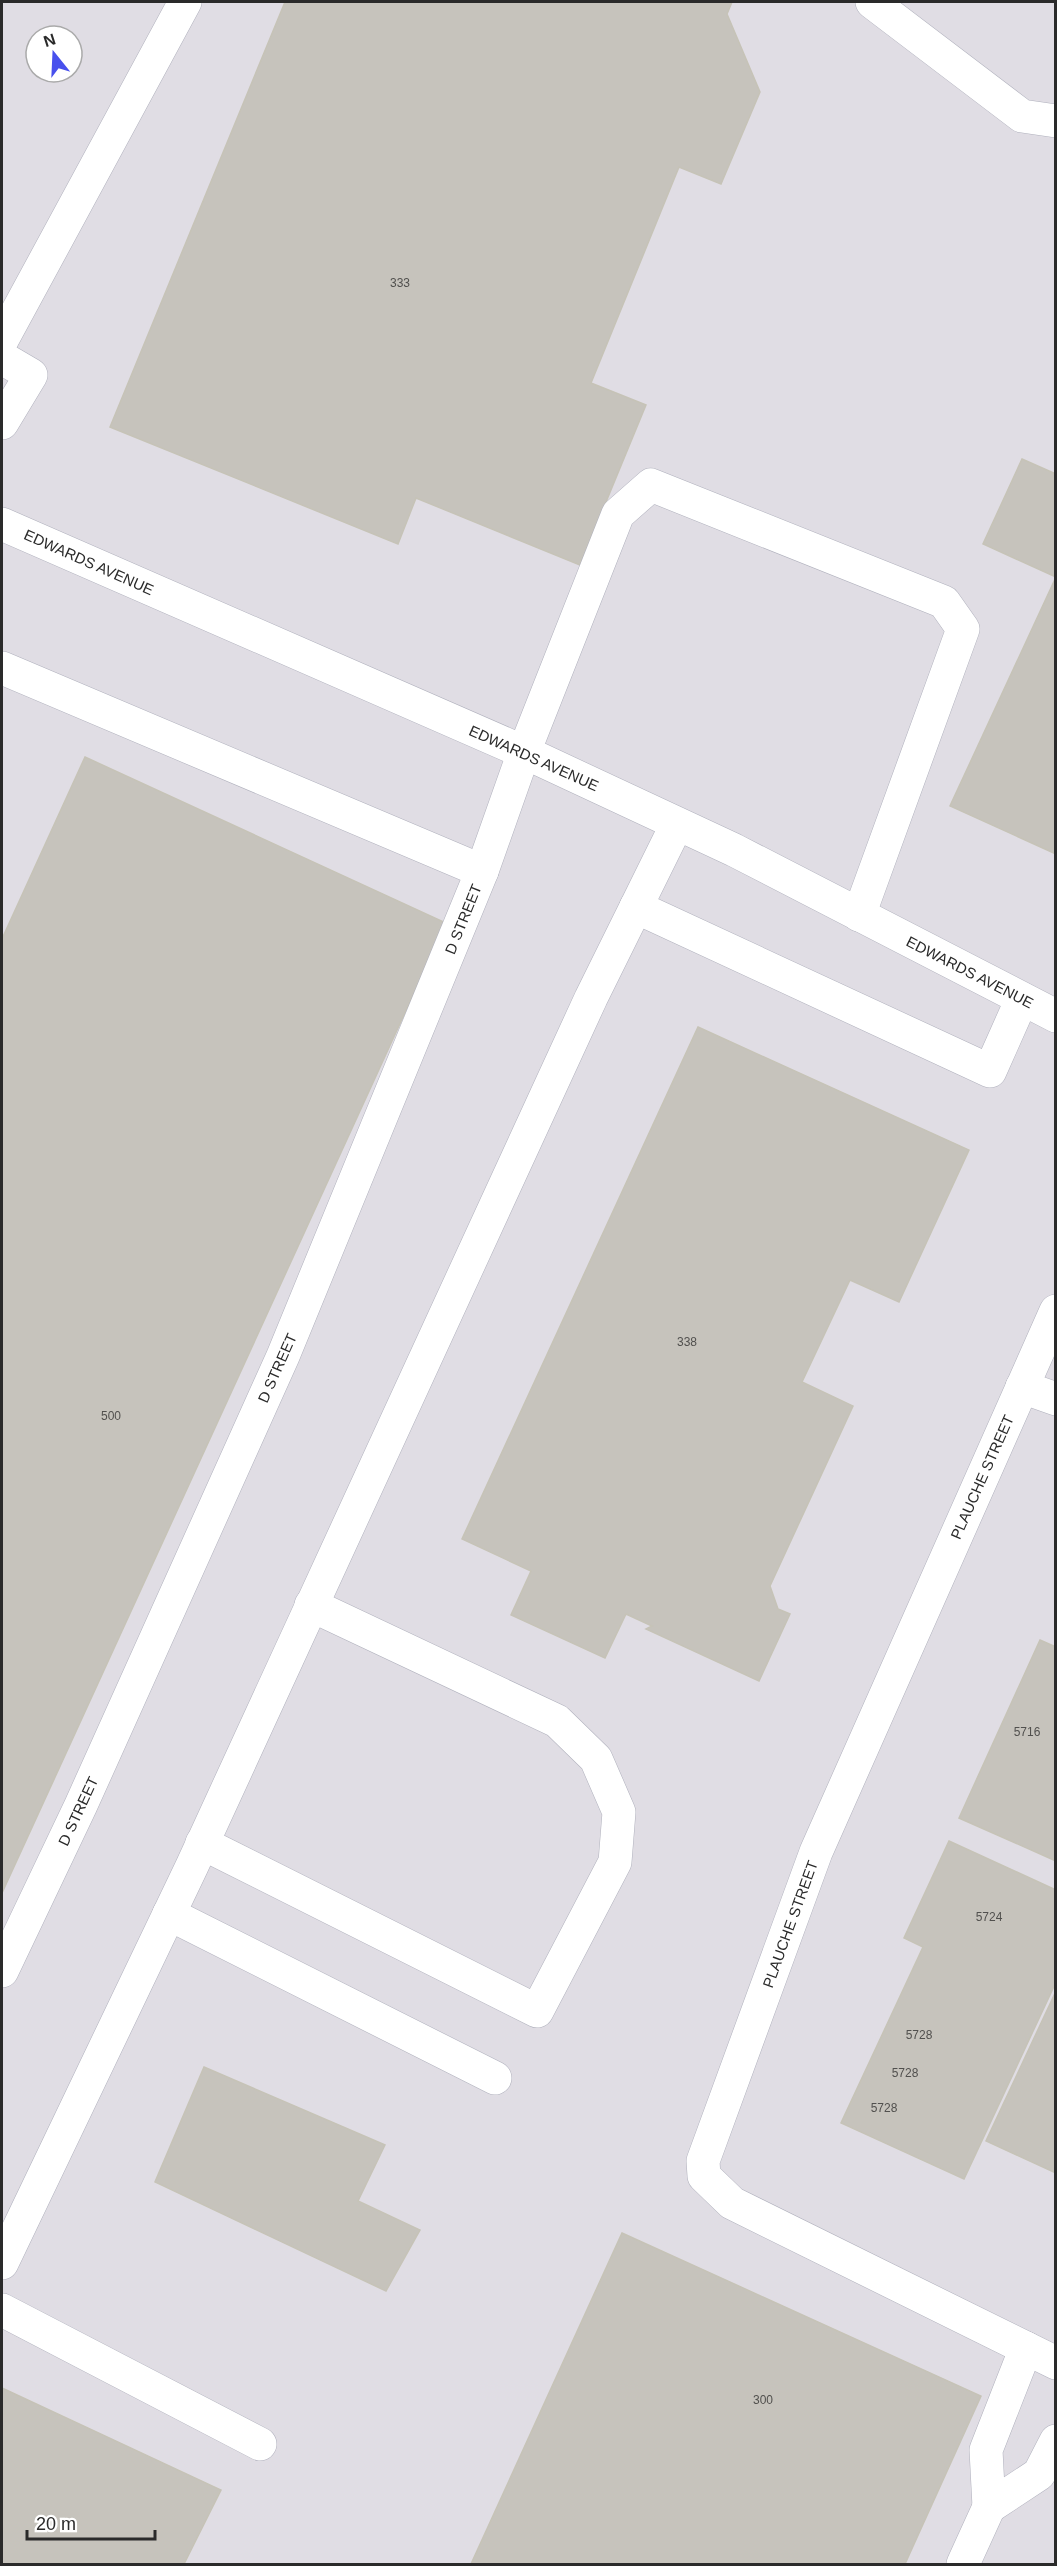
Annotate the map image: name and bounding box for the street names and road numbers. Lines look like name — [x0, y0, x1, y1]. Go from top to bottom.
street label: EDWARDS AVENUE — [22, 526, 156, 598]
street label: EDWARDS AVENUE — [467, 722, 601, 794]
street label: D STREET — [441, 881, 485, 957]
street label: EDWARDS AVENUE — [904, 933, 1036, 1011]
street label: D STREET — [254, 1331, 300, 1405]
street label: PLAUCHE STREET — [947, 1412, 1017, 1542]
street label: D STREET — [55, 1774, 101, 1848]
street label: PLAUCHE STREET — [759, 1858, 821, 1990]

